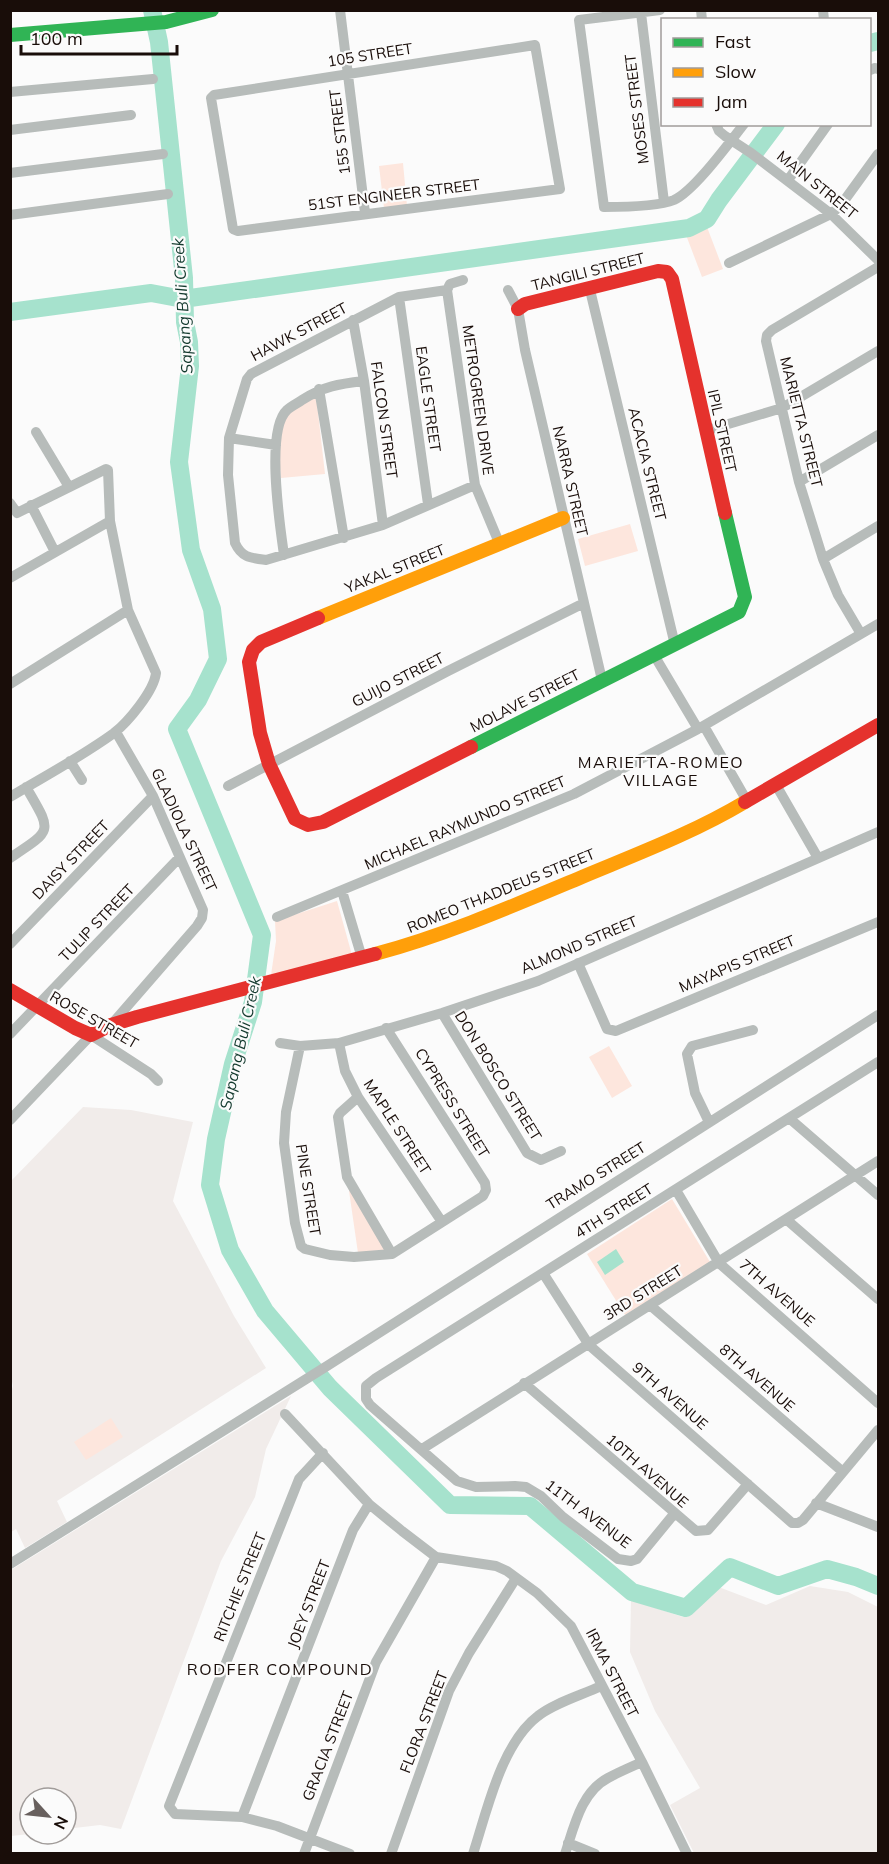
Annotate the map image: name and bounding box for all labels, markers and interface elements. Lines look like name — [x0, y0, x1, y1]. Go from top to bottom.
scale bar — [21, 18, 177, 56]
legend — [661, 18, 871, 126]
text: 100 m — [30, 27, 83, 50]
text: Fast — [715, 30, 751, 53]
street label: 105 STREET — [326, 38, 414, 71]
street label: MOSES STREET — [620, 53, 653, 165]
text: Slow — [715, 60, 757, 83]
street label: 155 STREET — [325, 88, 354, 176]
text: Jam — [715, 90, 748, 113]
street label: MAIN STREET — [773, 146, 861, 223]
street label: 51ST ENGINEER STREET — [307, 175, 481, 214]
water label: Sapang Buli Creek — [167, 237, 197, 375]
street label: TANGILI STREET — [529, 248, 646, 295]
street label: HAWK STREET — [247, 298, 350, 365]
street label: METROGREEN DRIVE — [459, 324, 498, 476]
street label: EAGLE STREET — [412, 345, 445, 453]
street label: MARIETTA STREET — [776, 355, 827, 489]
street label: FALCON STREET — [367, 360, 402, 480]
street label: IPIL STREET — [704, 387, 741, 474]
street label: ACACIA STREET — [624, 405, 671, 522]
street label: NARRA STREET — [549, 424, 592, 538]
street label: YAKAL STREET — [341, 540, 448, 598]
street label: GUIJO STREET — [348, 648, 447, 711]
street label: MOLAVE STREET — [467, 665, 583, 736]
district label: MARIETTA-ROMEO VILLAGE — [578, 752, 744, 790]
street label: GLADIOLA STREET — [147, 765, 221, 895]
street label: MICHAEL RAYMUNDO STREET — [361, 771, 568, 874]
street label: DAISY STREET — [28, 816, 113, 903]
street label: ROMEO THADDEUS STREET — [404, 844, 598, 937]
street label: TULIP STREET — [55, 880, 138, 966]
street label: ALMOND STREET — [518, 911, 640, 978]
street label: MAYAPIS STREET — [676, 931, 798, 997]
water label: Sapang Buli Creek — [215, 974, 265, 1112]
street label: ROSE STREET — [47, 987, 142, 1053]
street label: DON BOSCO STREET — [451, 1007, 546, 1144]
street label: CYPRESS STREET — [411, 1044, 494, 1161]
street label: MAPLE STREET — [360, 1076, 435, 1178]
street label: TRAMO STREET — [542, 1137, 649, 1214]
street label: PINE STREET — [292, 1143, 325, 1237]
street label: 4TH STREET — [571, 1179, 656, 1242]
street label: 7TH AVENUE — [736, 1255, 819, 1331]
street label: 3RD STREET — [600, 1261, 686, 1324]
street label: 8TH AVENUE — [716, 1340, 799, 1416]
street label: 9TH AVENUE — [629, 1358, 712, 1434]
street label: 10TH AVENUE — [602, 1430, 693, 1512]
street label: 11TH AVENUE — [541, 1475, 635, 1552]
street label: RITCHIE STREET — [209, 1529, 270, 1644]
street label: JOEY STREET — [283, 1557, 334, 1651]
street label: IRMA STREET — [582, 1625, 643, 1720]
district label: RODFER COMPOUND — [187, 1659, 373, 1679]
street label: FLORA STREET — [395, 1668, 452, 1776]
street label: GRACIA STREET — [298, 1688, 357, 1803]
north arrow — [18, 1786, 78, 1846]
text: N — [50, 1813, 73, 1833]

